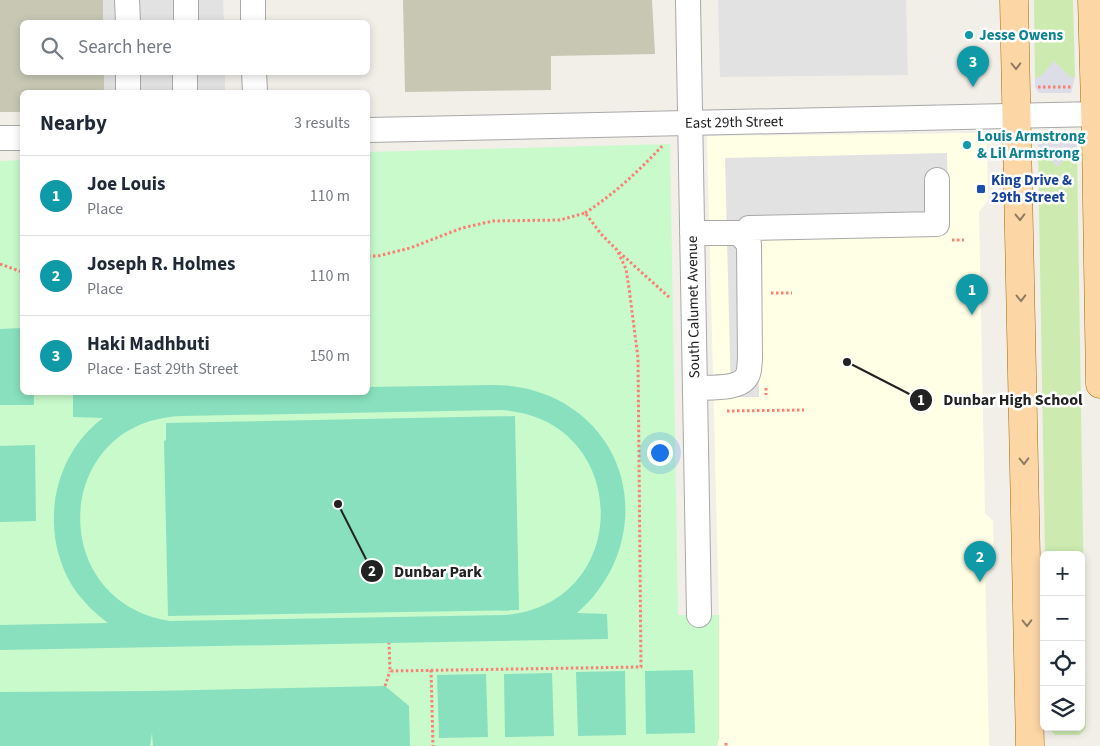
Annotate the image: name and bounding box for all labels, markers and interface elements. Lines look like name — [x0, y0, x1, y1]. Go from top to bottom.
search box — [20, 20, 370, 75]
place label: Jesse Owens — [979, 25, 1064, 46]
marker: Jesse Owens — [963, 29, 975, 41]
icon: search — [38, 34, 66, 62]
text: Search here — [78, 34, 172, 61]
pin: 3 — [957, 46, 989, 87]
one-way arrow — [1010, 62, 1021, 70]
text: Nearby — [40, 108, 107, 138]
street label: East 29th Street — [685, 111, 783, 134]
text: 3 results — [294, 112, 350, 134]
place label: Louis Armstrong & Lil Armstrong — [977, 126, 1085, 164]
marker: Louis Armstrong & Lil Armstrong — [961, 139, 973, 151]
place label: King Drive & 29th Street — [991, 170, 1072, 208]
text: Joe Louis — [87, 171, 165, 198]
marker: King Drive & 29th Street — [975, 183, 987, 195]
text: 1 — [52, 185, 60, 207]
text: 110 m — [310, 185, 350, 207]
text: Place — [87, 198, 123, 220]
one-way arrow — [1015, 213, 1025, 221]
street label: South Calumet Avenue — [682, 235, 705, 378]
text: Joseph R. Holmes — [87, 251, 235, 278]
text: 2 — [52, 265, 60, 287]
text: 110 m — [310, 265, 350, 287]
pin: 1 — [956, 274, 988, 315]
text: Place — [87, 278, 123, 300]
one-way arrow — [1016, 295, 1026, 303]
text: Haki Madhbuti — [87, 331, 210, 358]
text: 3 — [52, 345, 60, 367]
text: 150 m — [310, 345, 350, 367]
text: Place · East 29th Street — [87, 358, 238, 380]
callout: Dunbar High School — [909, 384, 1093, 415]
text: Dunbar High School — [943, 389, 1083, 411]
text: 1 — [917, 390, 925, 411]
your location — [647, 440, 673, 466]
one-way arrow — [1019, 458, 1029, 465]
pin: 2 — [964, 541, 996, 582]
map controls — [1040, 551, 1085, 731]
button: + — [1040, 551, 1085, 596]
callout: Dunbar Park — [359, 555, 492, 586]
text: 2 — [368, 561, 376, 582]
text: Dunbar Park — [394, 561, 482, 583]
button: − — [1040, 596, 1085, 641]
one-way arrow — [1022, 620, 1032, 628]
button: locate — [1040, 641, 1085, 686]
button: layers — [1040, 686, 1085, 731]

